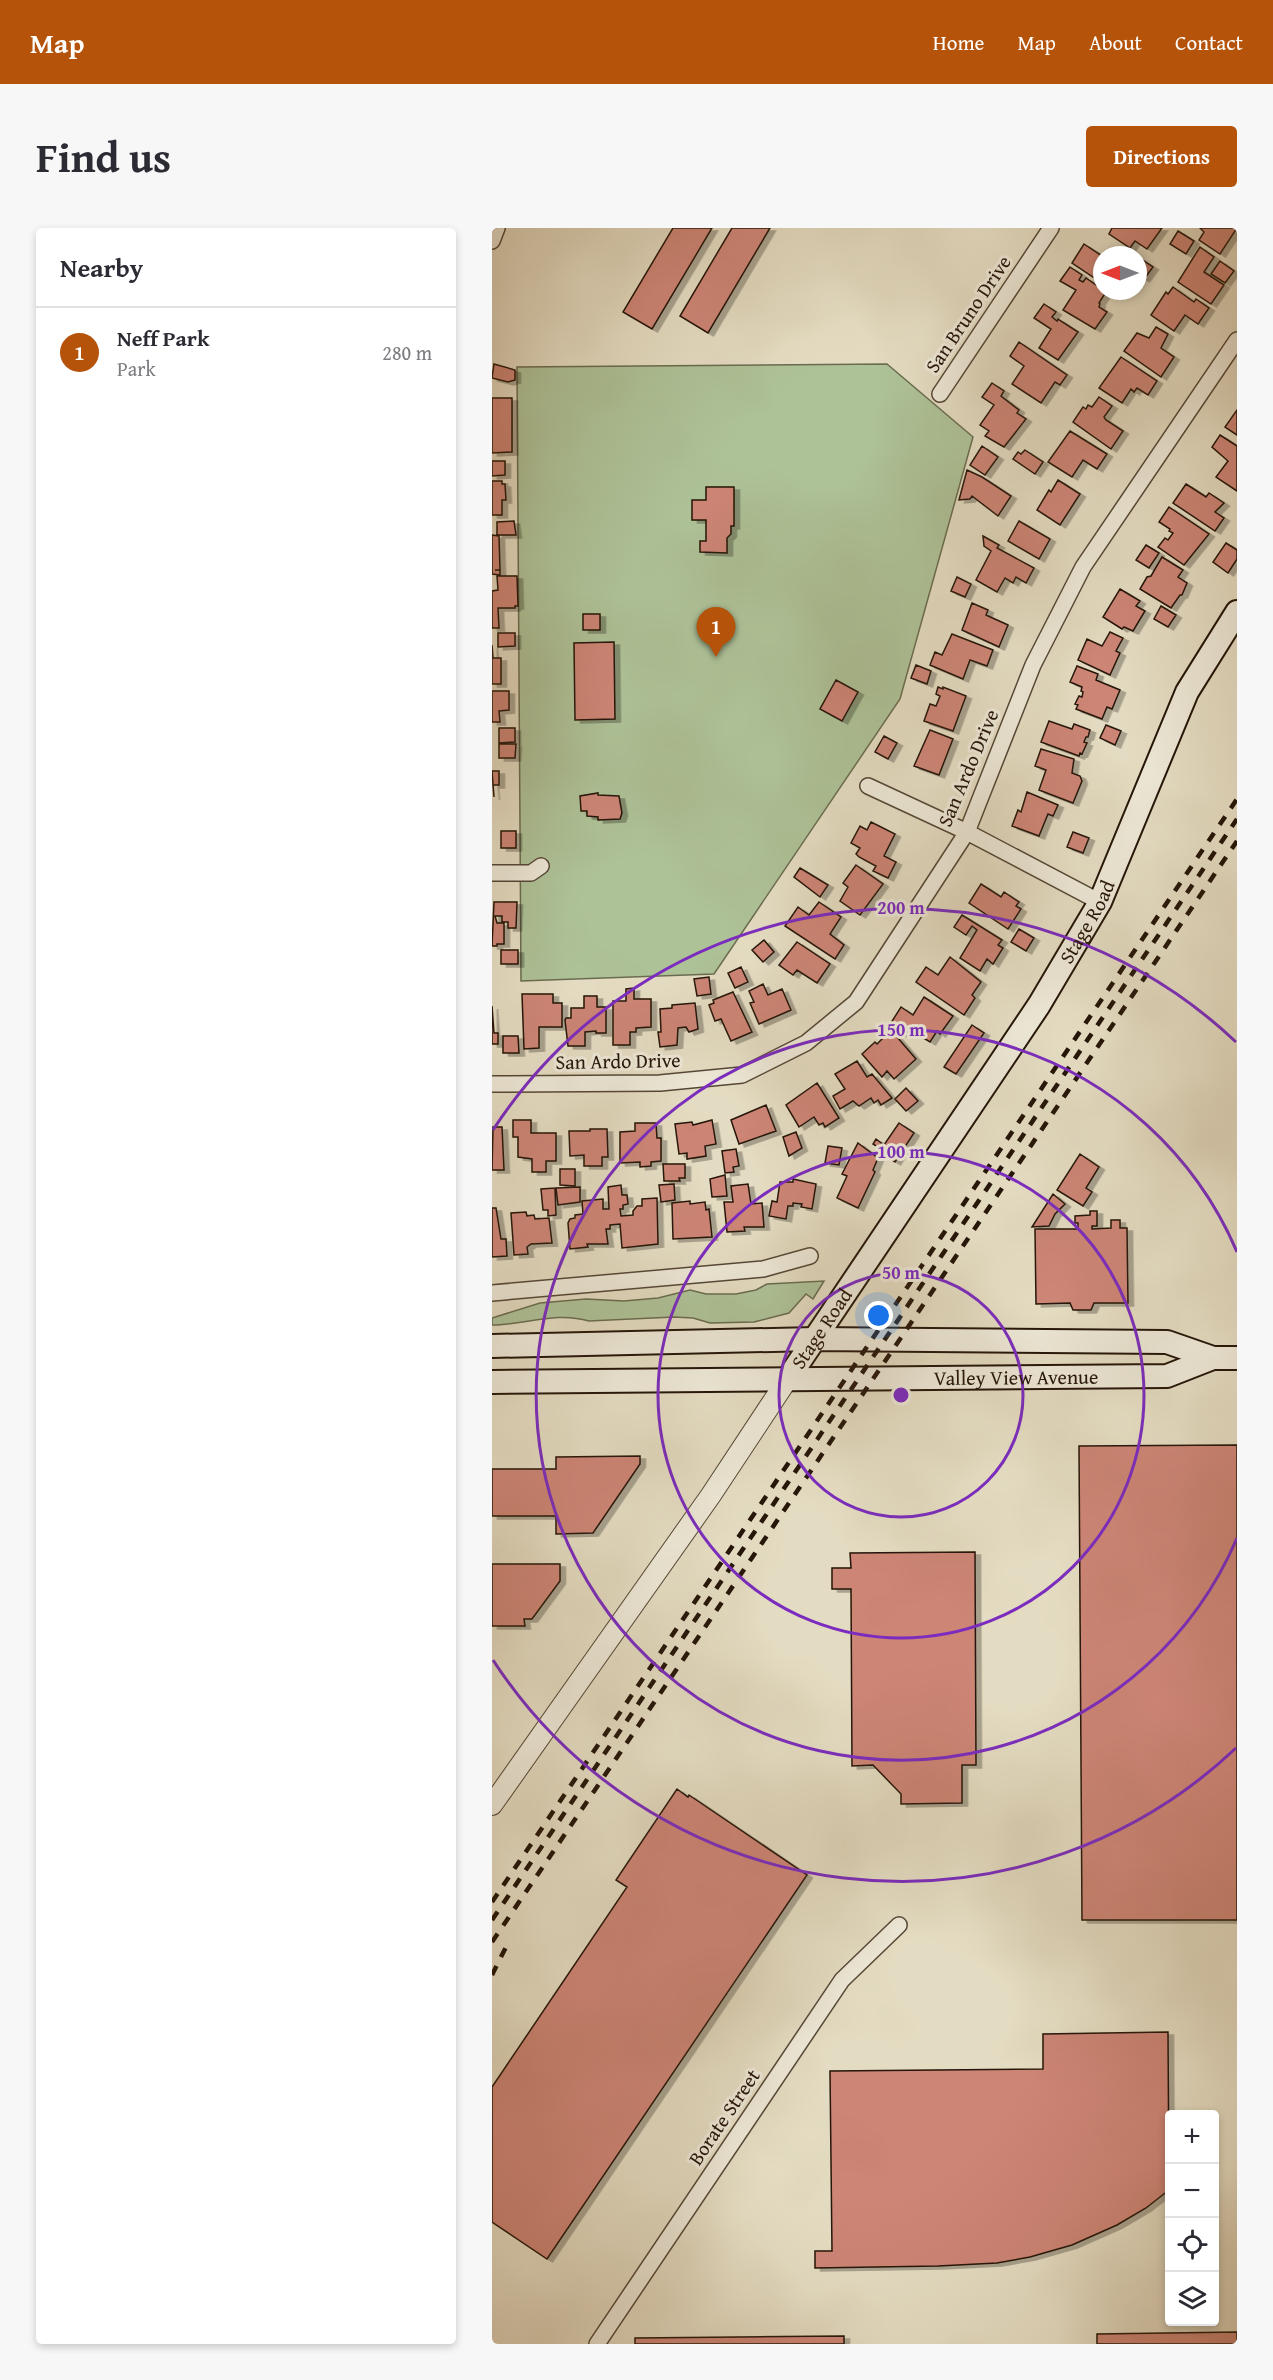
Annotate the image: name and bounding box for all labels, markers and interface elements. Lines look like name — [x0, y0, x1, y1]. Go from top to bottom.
text: Map — [30, 22, 84, 63]
text: Home — [933, 27, 984, 58]
text: Map — [1017, 27, 1056, 58]
text: About — [1089, 27, 1142, 58]
text: Contact — [1175, 27, 1243, 58]
text: Find us — [36, 126, 171, 187]
button: Directions — [1086, 126, 1237, 187]
north arrow — [1093, 246, 1147, 300]
text: Nearby — [60, 248, 143, 287]
street label: San Bruno Drive — [918, 249, 1018, 378]
text: Neff Park — [117, 322, 209, 354]
text: 1 — [74, 338, 85, 367]
text: 280 m — [382, 338, 432, 367]
text: Park — [117, 354, 156, 383]
pin: 1 — [696, 608, 736, 657]
street label: San Ardo Drive — [930, 705, 1005, 831]
street label: Stage Road — [1052, 875, 1122, 969]
text: 200 m — [877, 894, 925, 921]
text: 150 m — [877, 1016, 925, 1043]
street label: San Ardo Drive — [555, 1045, 681, 1076]
text: 100 m — [877, 1138, 925, 1165]
text: 50 m — [882, 1259, 921, 1286]
street label: Stage Road — [784, 1282, 859, 1374]
your location — [864, 1301, 893, 1330]
street label: Valley View Avenue — [934, 1362, 1098, 1392]
centre of rings — [891, 1385, 911, 1405]
street label: Borate Street — [681, 2063, 767, 2171]
map controls — [1165, 2110, 1219, 2326]
button: + — [1165, 2110, 1219, 2164]
button: − — [1165, 2164, 1219, 2218]
button: locate — [1165, 2218, 1219, 2272]
button: layers — [1165, 2272, 1219, 2326]

